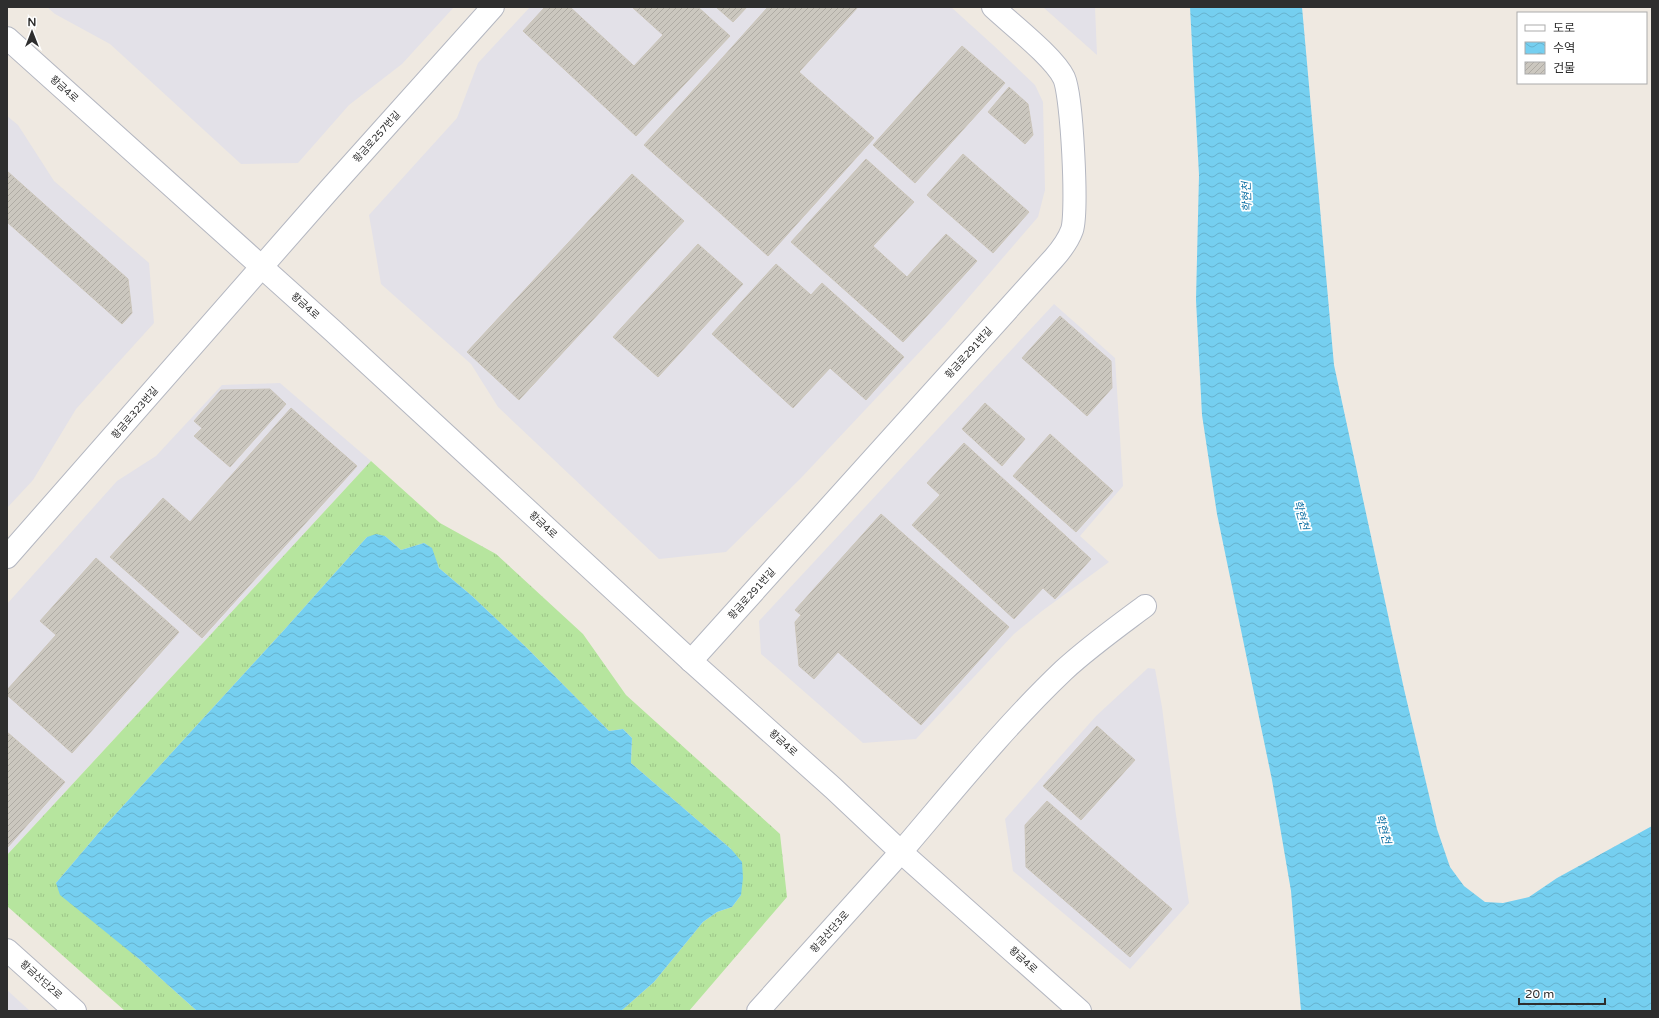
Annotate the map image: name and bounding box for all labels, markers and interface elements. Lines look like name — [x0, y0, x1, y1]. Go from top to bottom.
north arrow — [12, 12, 52, 52]
legend — [1517, 12, 1647, 84]
text: N — [28, 16, 36, 29]
text: 도로 — [1553, 21, 1575, 35]
text: 수역 — [1553, 41, 1575, 55]
text: 건물 — [1553, 61, 1575, 75]
street label: 황금4로 — [47, 73, 81, 105]
street label: 황금로257번길 — [351, 109, 403, 165]
water label: 학현천 — [1240, 180, 1254, 212]
street label: 황금4로 — [288, 290, 322, 322]
street label: 황금로291번길 — [943, 325, 995, 381]
street label: 황금로323번길 — [109, 385, 161, 441]
water label: 학현천 — [1291, 499, 1312, 533]
street label: 황금4로 — [527, 509, 559, 541]
street label: 황금로291번길 — [726, 566, 778, 622]
street label: 황금4로 — [766, 727, 800, 759]
water label: 학현천 — [1373, 813, 1394, 847]
street label: 황금산단3로 — [808, 909, 852, 955]
street label: 황금4로 — [1006, 944, 1040, 976]
street label: 황금산단2로 — [18, 958, 64, 1002]
scale bar — [1519, 980, 1605, 1006]
text: 20 m — [1525, 987, 1554, 1001]

